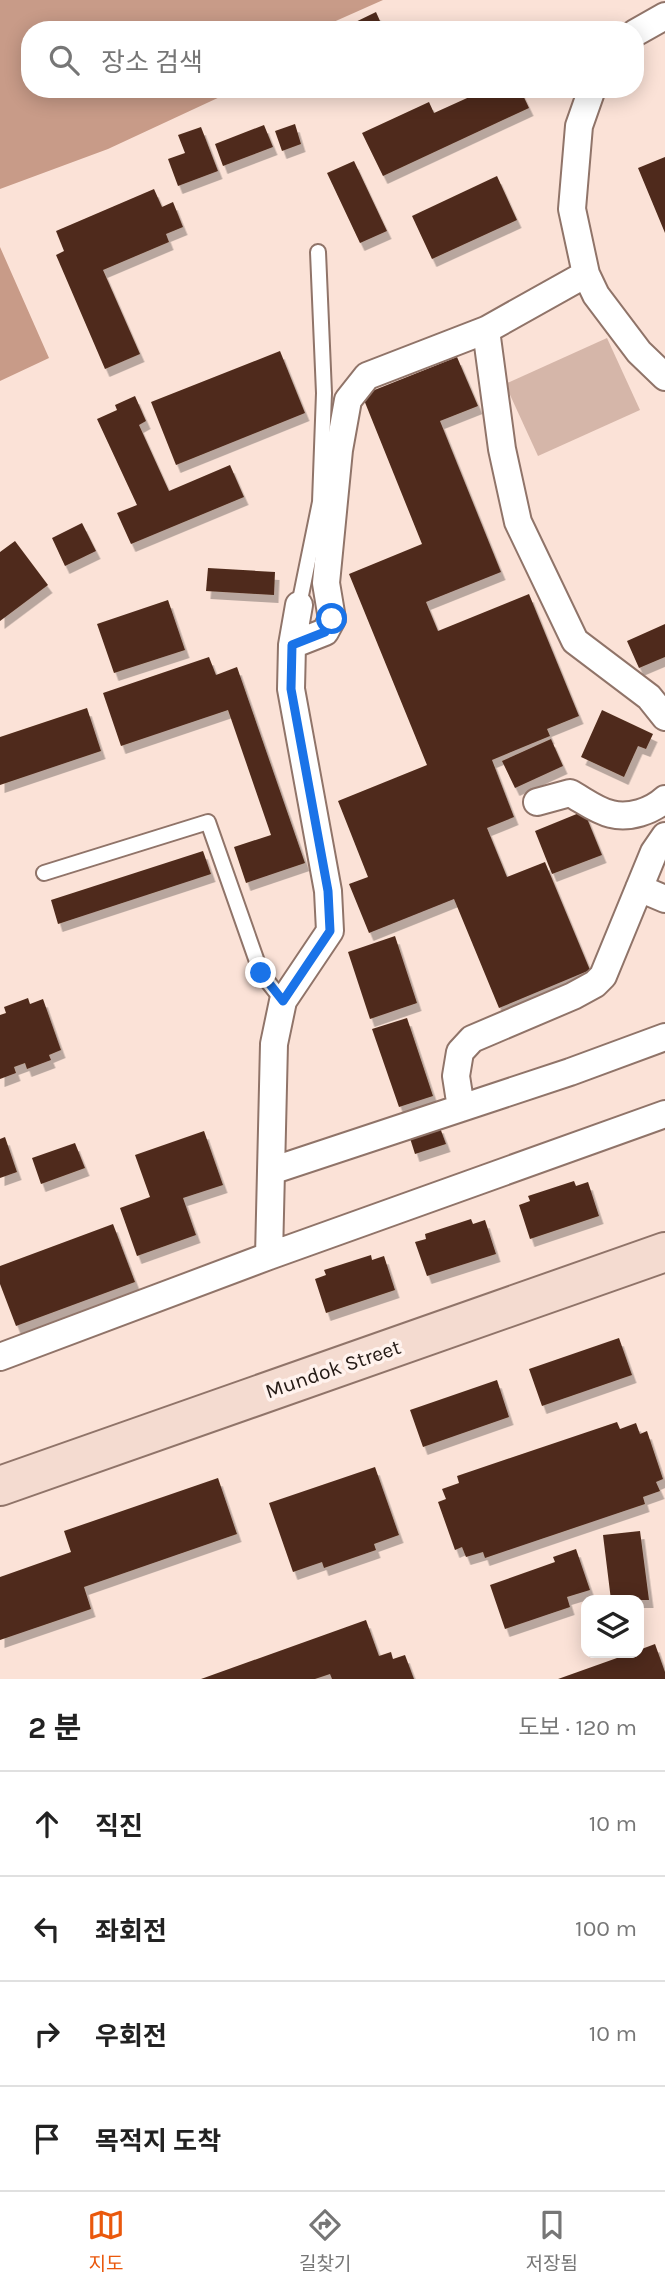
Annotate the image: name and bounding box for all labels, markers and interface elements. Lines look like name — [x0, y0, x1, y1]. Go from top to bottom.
search box — [21, 21, 644, 98]
icon: search — [45, 41, 83, 79]
text: 장소 검색 — [101, 47, 203, 78]
route start — [316, 603, 347, 634]
route end — [245, 957, 276, 988]
street label: Mundok Street — [262, 1335, 404, 1403]
map controls — [581, 1595, 644, 1658]
button: layers — [581, 1595, 644, 1658]
text: 2 분 — [28, 1710, 81, 1746]
text: 도보 · 120 m — [518, 1714, 637, 1741]
icon: ahead — [28, 1805, 66, 1843]
text: 10 m — [589, 1810, 637, 1837]
text: 직진 — [95, 1811, 143, 1842]
icon: left — [28, 1910, 66, 1948]
text: 100 m — [575, 1915, 637, 1942]
text: 좌회전 — [95, 1916, 167, 1947]
icon: right — [28, 2015, 66, 2053]
text: 10 m — [589, 2020, 637, 2047]
text: 우회전 — [95, 2021, 167, 2052]
icon: arrive — [28, 2120, 66, 2158]
text: 목적지 도착 — [95, 2126, 221, 2157]
tab: 지도 — [87, 2206, 125, 2275]
tab: 길찾기 — [299, 2206, 352, 2275]
tab: 저장됨 — [526, 2206, 578, 2275]

